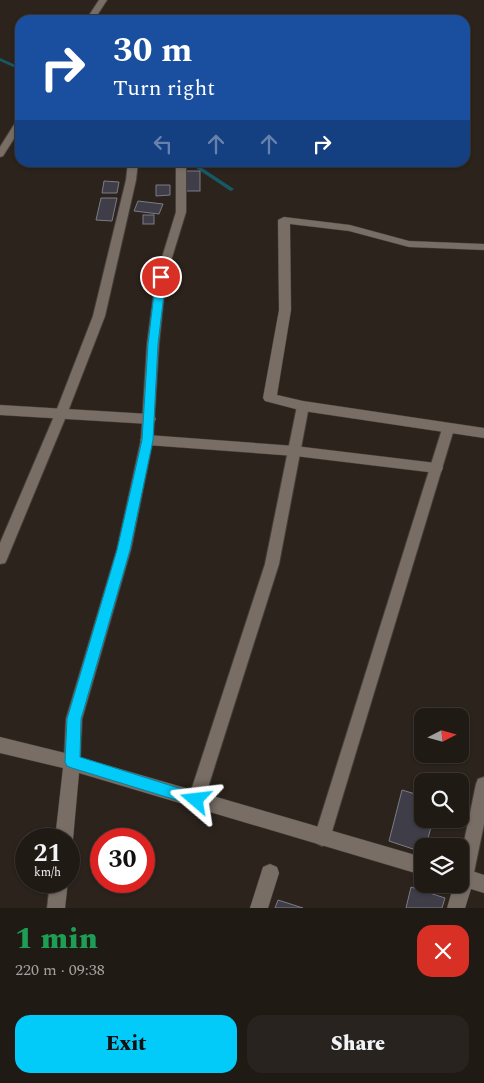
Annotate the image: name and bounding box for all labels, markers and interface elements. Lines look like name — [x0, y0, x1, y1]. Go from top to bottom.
text: 30 m — [113, 24, 193, 77]
icon: right — [30, 35, 95, 100]
text: Turn right — [113, 72, 215, 105]
icon: left — [149, 130, 177, 158]
icon: ahead — [202, 130, 230, 158]
icon: ahead — [255, 130, 283, 158]
icon: right — [308, 130, 336, 158]
pin — [140, 256, 182, 298]
icon: arrive — [147, 263, 175, 291]
north arrow — [414, 708, 469, 762]
map controls — [414, 708, 469, 893]
position arrow — [169, 773, 221, 825]
button: search — [414, 773, 469, 828]
speed limit sign: 30 — [90, 828, 155, 893]
text: 21 — [33, 835, 62, 873]
button: layers — [414, 838, 469, 893]
text: km/h — [34, 863, 61, 882]
text: 1 min — [15, 916, 98, 962]
button: close — [417, 925, 469, 977]
text: 220 m · 09:38 — [15, 958, 105, 982]
button: Exit — [15, 1015, 237, 1073]
button: Share — [247, 1015, 469, 1073]

